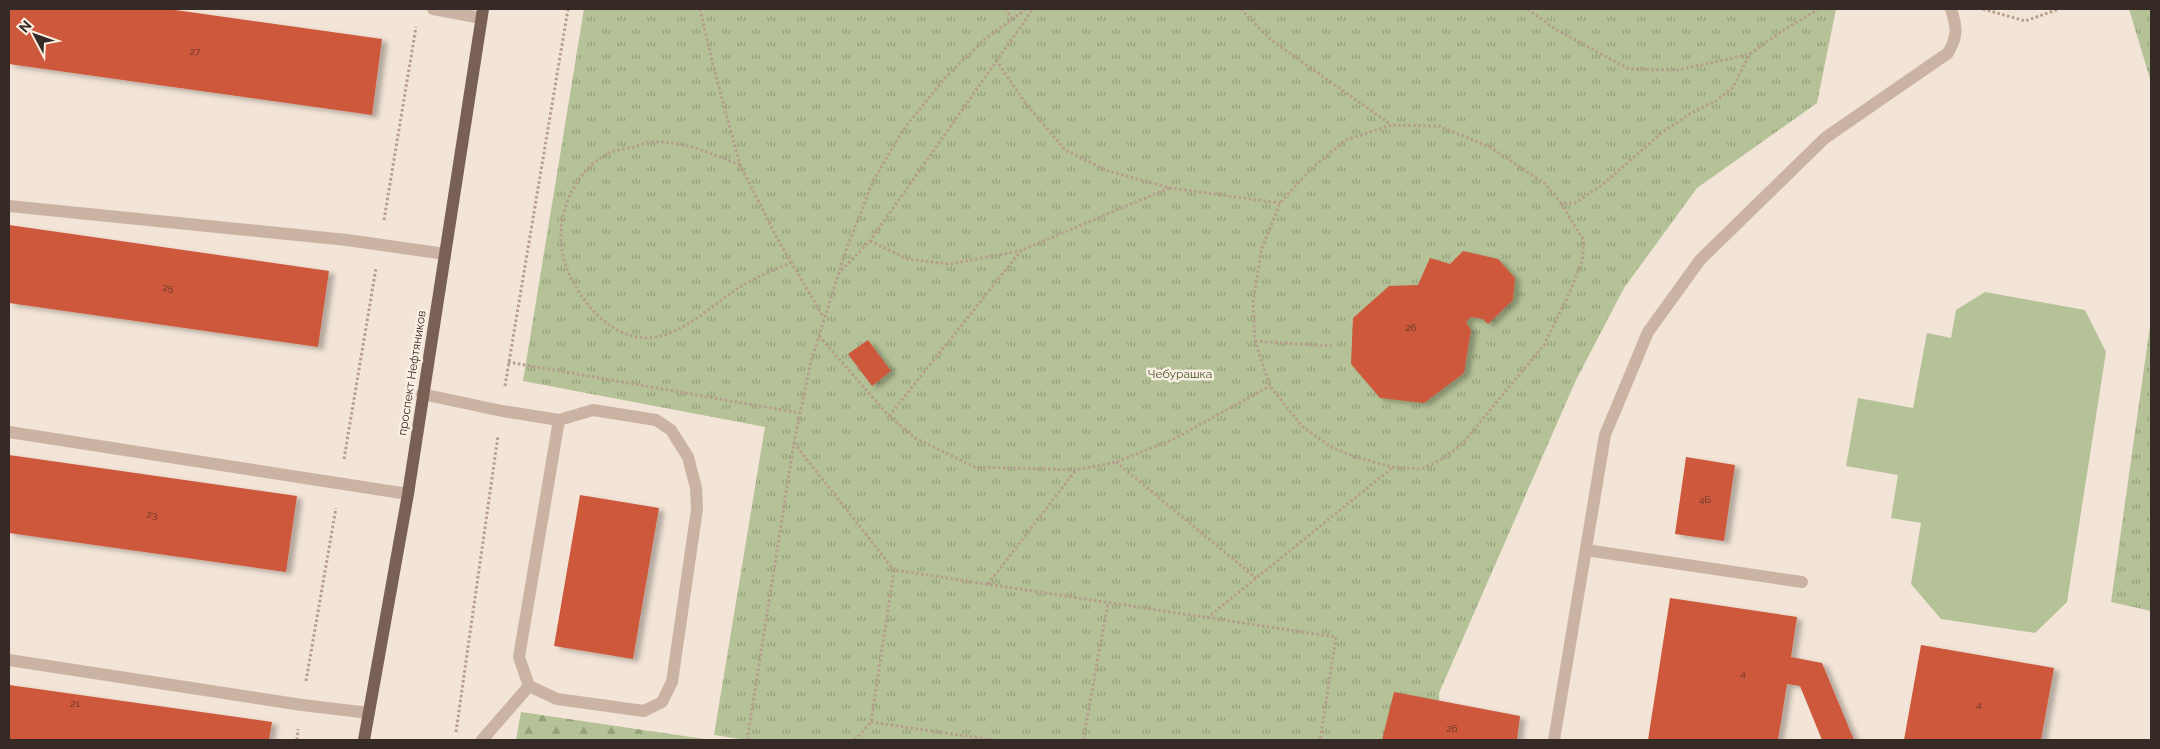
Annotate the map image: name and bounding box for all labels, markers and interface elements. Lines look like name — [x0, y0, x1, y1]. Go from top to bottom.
north arrow — [10, 10, 60, 60]
text: N — [16, 17, 35, 36]
house number: 27 — [190, 46, 201, 57]
house number: 25 — [163, 282, 174, 293]
street label: проспект Нефтяников — [395, 309, 429, 437]
house number: 26 — [1405, 322, 1417, 333]
park label: Чебурашка — [1148, 367, 1212, 381]
house number: 4Б — [1699, 494, 1711, 505]
house number: 23 — [147, 509, 157, 520]
house number: 4 — [1740, 668, 1746, 679]
house number: 21 — [70, 698, 80, 709]
house number: 4 — [1976, 699, 1982, 710]
house number: 26 — [1446, 723, 1458, 734]

